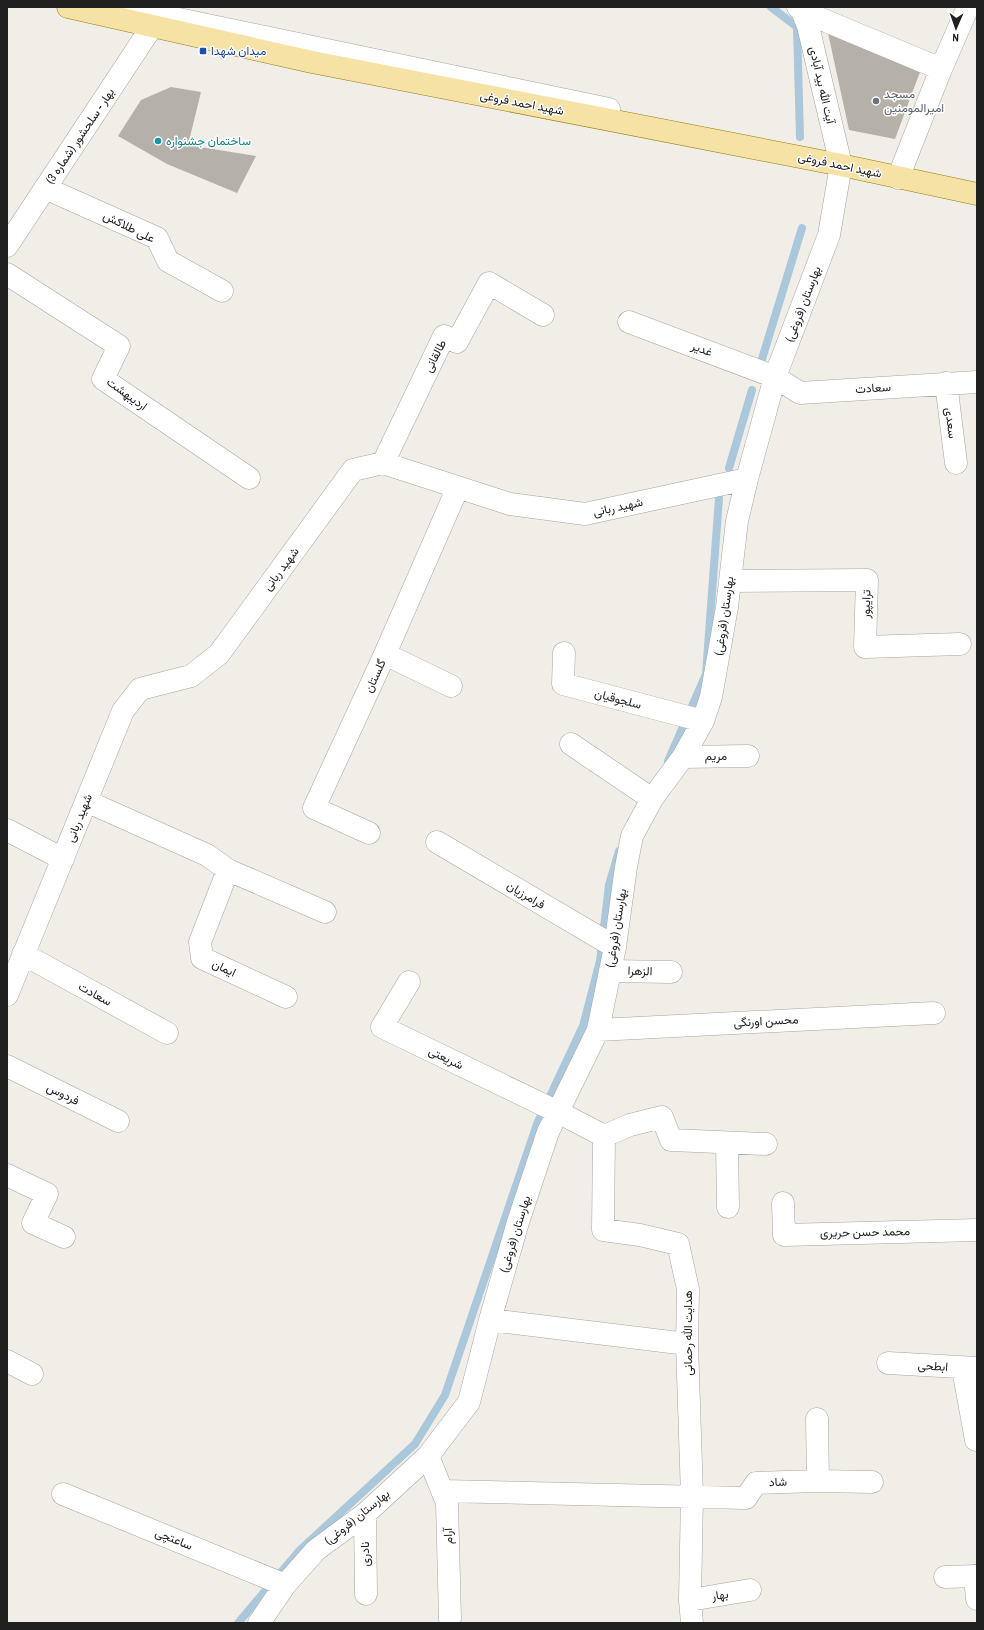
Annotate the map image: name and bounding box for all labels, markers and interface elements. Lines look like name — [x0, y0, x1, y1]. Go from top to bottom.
north arrow — [936, 8, 976, 48]
text: N — [952, 31, 959, 45]
place label: میدان شهدا — [211, 43, 266, 59]
street label: آیت الله بید آبادی — [805, 45, 839, 126]
marker: میدان شهدا — [198, 46, 208, 56]
street label: بهار - سلحشور (شماره 3) — [42, 85, 118, 187]
place label: مسجد امیرالمومنین — [884, 86, 944, 116]
street label: شهید احمد فروغی — [479, 87, 565, 119]
marker: مسجد امیرالمومنین — [871, 96, 881, 106]
place label: ساختمان جشنواره — [166, 133, 251, 149]
marker: ساختمان جشنواره — [153, 136, 163, 146]
street label: شهید احمد فروغی — [797, 148, 883, 182]
street label: علی طلاکش — [100, 208, 158, 246]
street label: بهارستان (فروغی) — [781, 264, 825, 344]
street label: طالقانی — [420, 337, 450, 375]
street label: غدیر — [688, 337, 715, 360]
street label: اردیبهشت — [103, 374, 151, 414]
street label: سعادت — [855, 379, 891, 397]
street label: سعدی — [941, 407, 961, 439]
street label: شهید ربانی — [592, 494, 644, 520]
street label: شهید ربانی — [259, 544, 303, 594]
street label: بهارستان (فروغی) — [711, 575, 737, 657]
street label: ترایپور — [857, 589, 875, 620]
street label: گلستان — [360, 657, 390, 695]
street label: سلجوقیان — [593, 685, 643, 713]
street label: مریم — [705, 748, 727, 764]
street label: شهید ربانی — [62, 792, 96, 844]
street label: فرامرزیان — [504, 877, 548, 913]
street label: بهارستان (فروغی) — [602, 887, 630, 969]
street label: ایمان — [209, 956, 239, 980]
street label: الزهرا — [627, 963, 653, 979]
street label: سعادت — [76, 978, 114, 1010]
street label: محسن اورنگی — [733, 1011, 799, 1031]
street label: شریعتی — [426, 1043, 466, 1073]
street label: فردوس — [44, 1079, 82, 1109]
street label: بهارستان (فروغی) — [496, 1194, 534, 1274]
street label: محمد حسن حریری — [820, 1223, 910, 1241]
street label: هدایت الله رحمانی — [680, 1290, 696, 1376]
street label: ابطحی — [917, 1357, 949, 1375]
street label: شاد — [769, 1474, 787, 1490]
street label: بهارستان (فروغی) — [321, 1486, 393, 1548]
street label: ساعتچی — [153, 1524, 195, 1554]
street label: آرام — [440, 1527, 456, 1544]
street label: نادری — [357, 1542, 373, 1566]
street label: بهار — [709, 1586, 730, 1604]

